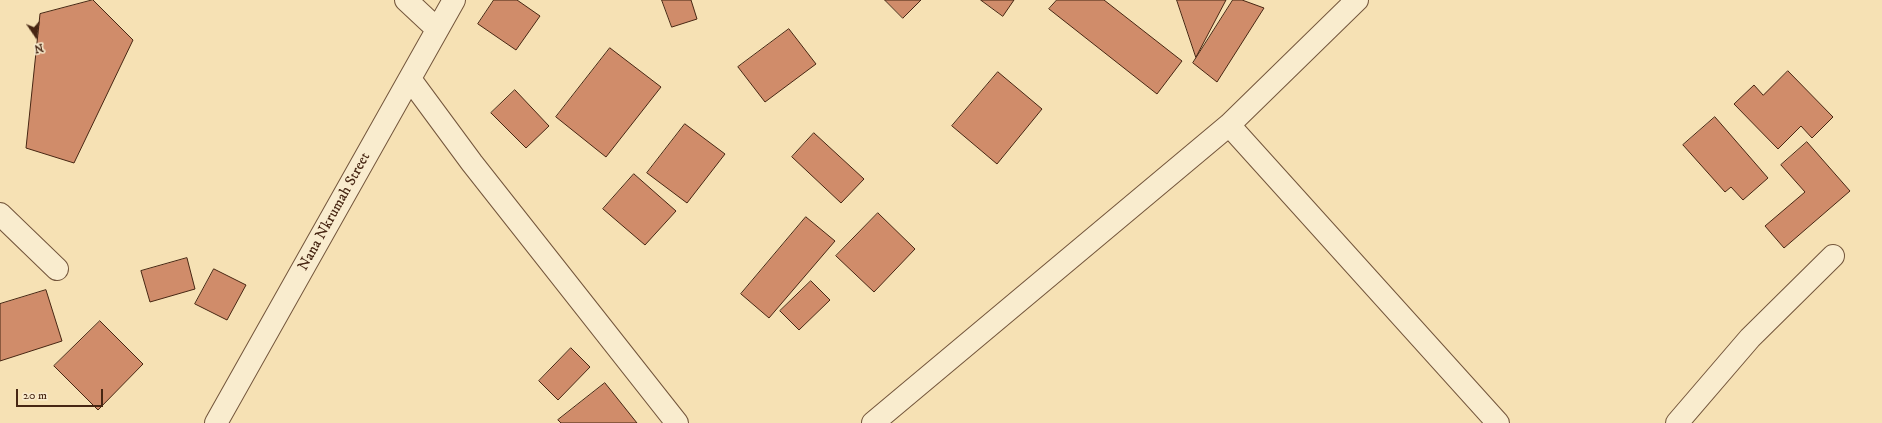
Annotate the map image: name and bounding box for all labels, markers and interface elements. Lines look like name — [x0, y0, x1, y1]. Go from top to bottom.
north arrow — [16, 16, 56, 56]
text: N — [33, 40, 45, 56]
street label: Nana Nkrumah Street — [295, 150, 375, 274]
scale bar — [18, 381, 105, 407]
text: 20 m — [23, 388, 47, 403]

